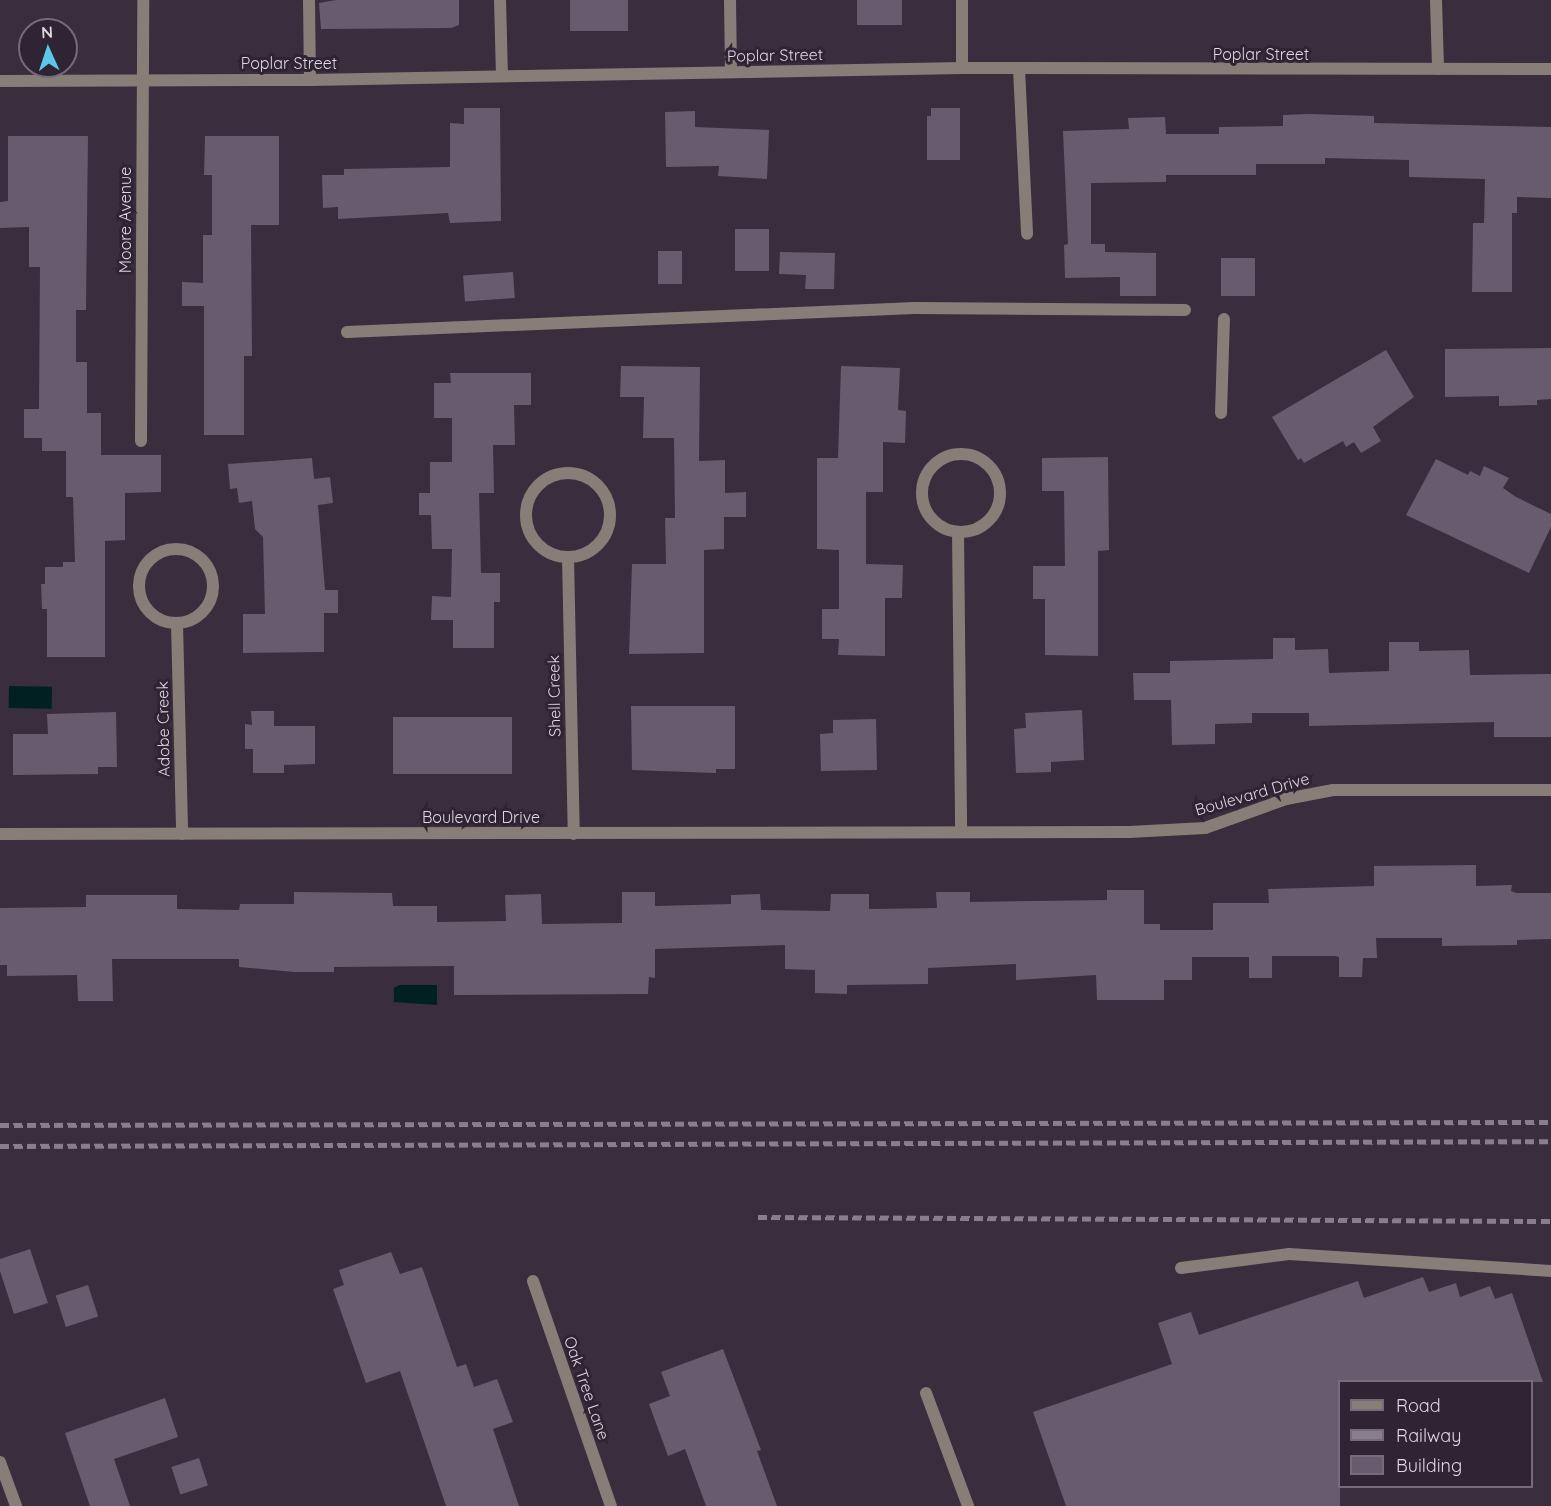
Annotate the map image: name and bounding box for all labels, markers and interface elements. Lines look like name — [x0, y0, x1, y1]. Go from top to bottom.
north arrow — [18, 18, 78, 78]
text: N — [41, 22, 54, 42]
street label: Poplar Street — [1213, 44, 1309, 64]
street label: Poplar Street — [727, 45, 823, 65]
street label: Poplar Street — [241, 53, 337, 73]
street label: Moore Avenue — [115, 167, 135, 273]
street label: Shell Creek — [544, 655, 564, 737]
street label: Adobe Creek — [153, 681, 173, 777]
street label: Boulevard Drive — [1193, 768, 1311, 820]
street label: Boulevard Drive — [422, 807, 540, 827]
street label: Oak Tree Lane — [560, 1334, 614, 1442]
legend — [1338, 1380, 1533, 1488]
text: Road — [1396, 1394, 1441, 1417]
text: Railway — [1396, 1424, 1462, 1447]
text: Building — [1396, 1454, 1462, 1477]

